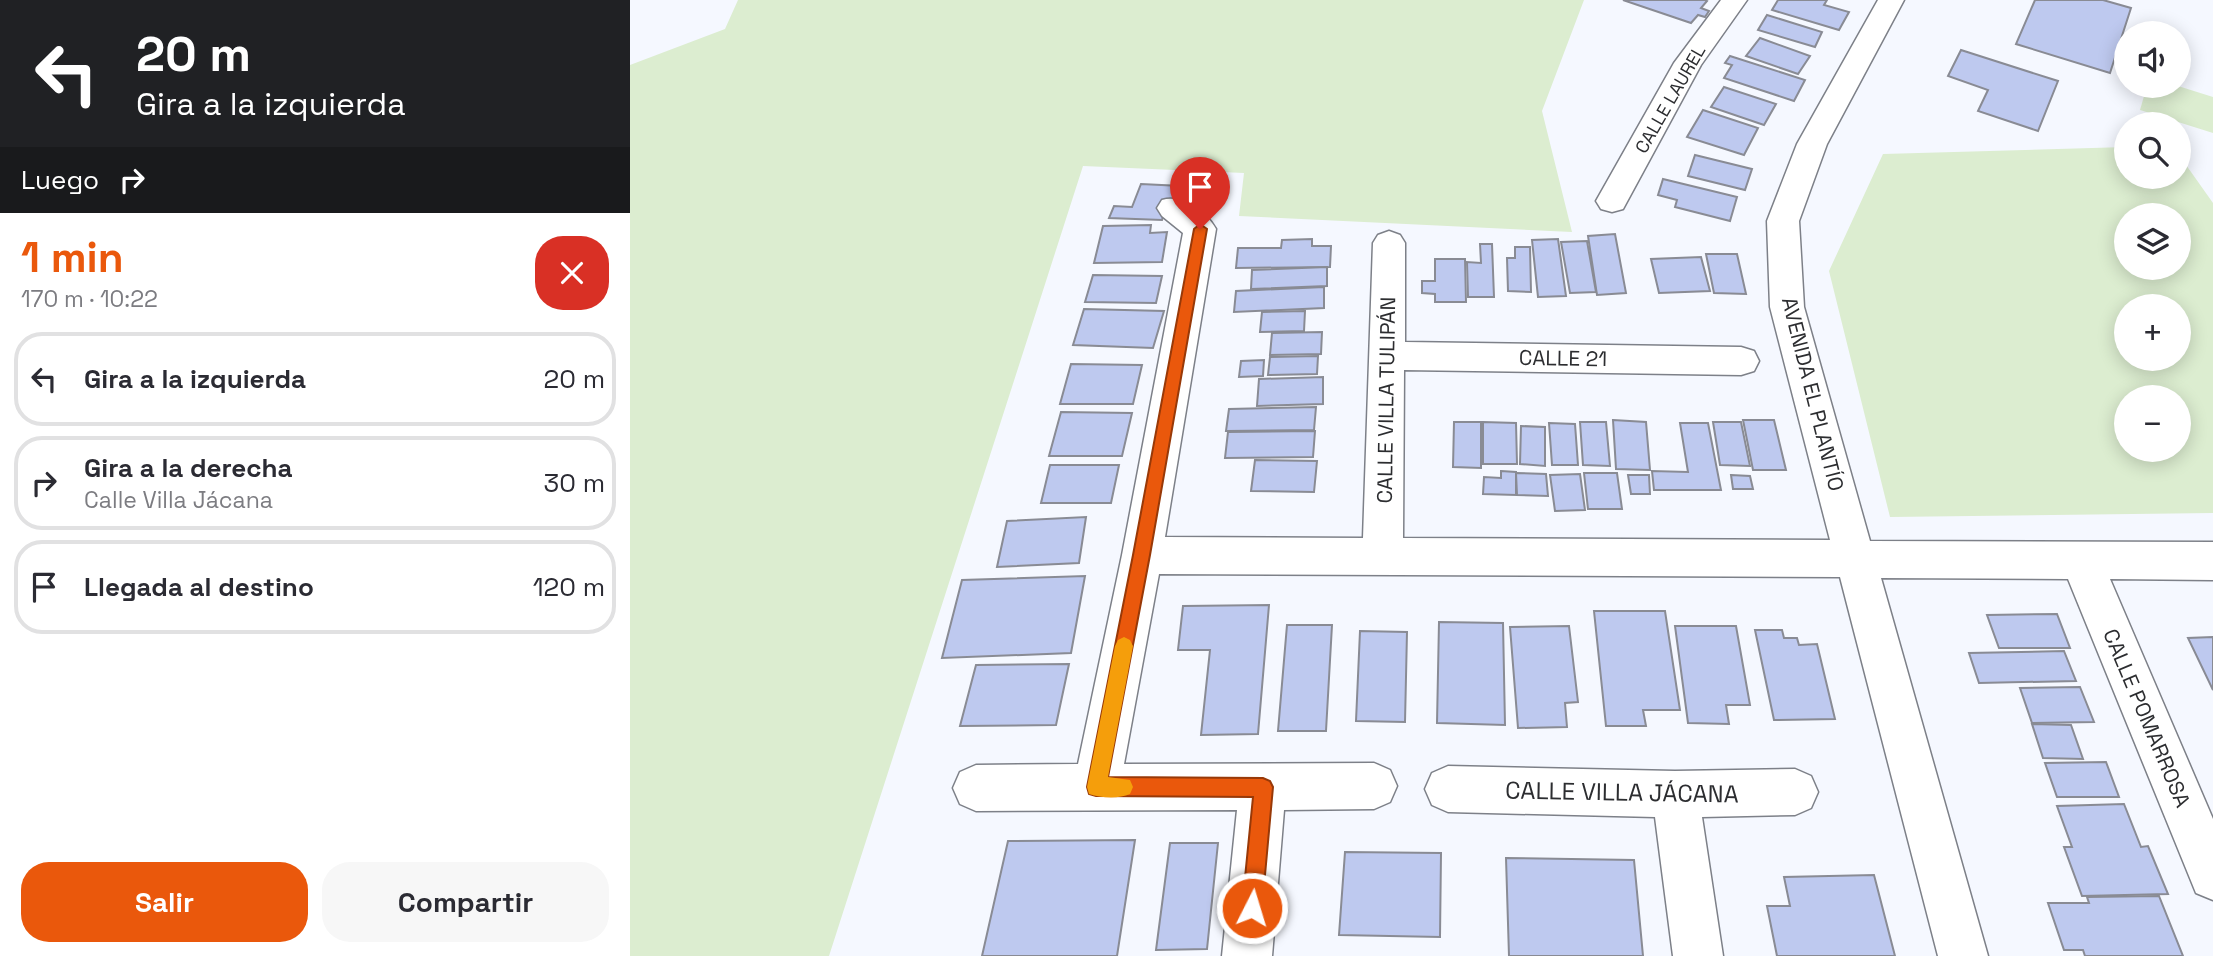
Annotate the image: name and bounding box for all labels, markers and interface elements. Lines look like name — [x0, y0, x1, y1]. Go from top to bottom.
map controls — [2114, 21, 2191, 462]
button: sound — [2114, 21, 2191, 98]
text: 20 m — [136, 23, 251, 85]
icon: left — [21, 28, 112, 119]
street label: CALLE LAUREL — [1630, 41, 1710, 157]
text: Gira a la izquierda — [136, 84, 406, 124]
button: search — [2114, 112, 2191, 189]
pin — [1170, 157, 1230, 229]
icon: right — [113, 161, 151, 199]
text: Luego — [21, 163, 99, 197]
icon: arrive — [1181, 168, 1219, 206]
button: layers — [2114, 203, 2191, 280]
text: 1 min — [21, 231, 124, 284]
button: close — [535, 236, 609, 310]
text: 170 m · 10:22 — [21, 284, 158, 314]
street label: AVENIDA EL PLANTÍO — [1776, 294, 1850, 494]
button: + — [2114, 294, 2191, 371]
street label: CALLE VILLA TULIPÁN — [1371, 296, 1401, 504]
street label: CALLE 21 — [1519, 344, 1607, 372]
icon: left — [25, 360, 63, 398]
text: Gira a la izquierda — [84, 362, 306, 396]
text: 20 m — [544, 362, 605, 396]
button: − — [2114, 385, 2191, 462]
text: Gira a la derecha — [84, 451, 293, 485]
icon: right — [25, 464, 63, 502]
text: 30 m — [544, 466, 605, 500]
text: Calle Villa Jácana — [84, 485, 273, 515]
icon: arrive — [25, 568, 63, 606]
text: Llegada al destino — [84, 570, 314, 604]
text: 120 m — [533, 570, 605, 604]
street label: CALLE POMARROSA — [2097, 625, 2197, 811]
street label: CALLE VILLA JÁCANA — [1505, 774, 1739, 810]
button: Salir — [21, 862, 308, 942]
button: Compartir — [322, 862, 609, 942]
position arrow — [1215, 871, 1289, 945]

